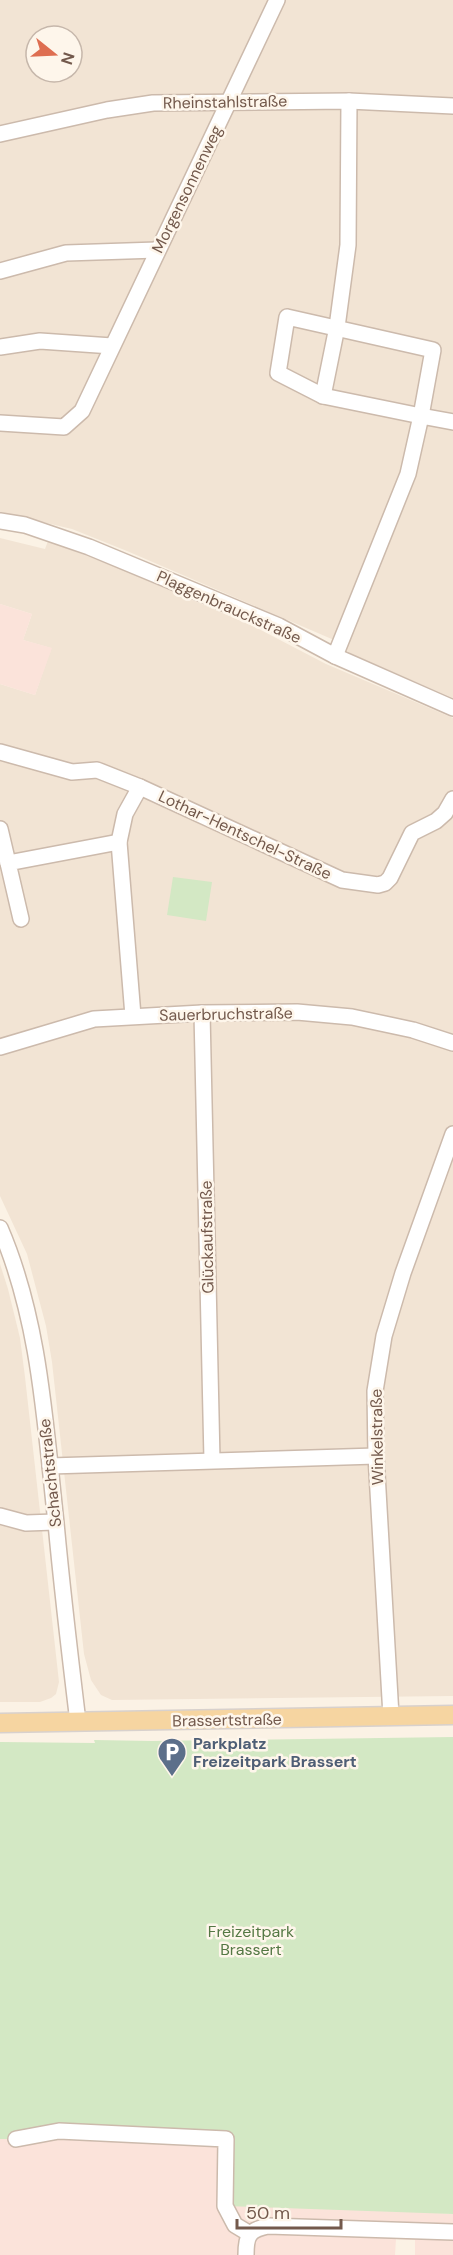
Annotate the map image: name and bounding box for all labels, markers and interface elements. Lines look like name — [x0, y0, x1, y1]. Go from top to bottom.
north arrow — [24, 24, 84, 84]
text: N — [56, 50, 80, 67]
street label: Rheinstahlstraße — [163, 90, 287, 114]
street label: Morgensonnenweg — [147, 122, 227, 256]
street label: Plaggenbrauckstraße — [154, 566, 304, 648]
street label: Lothar-Hentschel-Straße — [155, 786, 335, 884]
street label: Sauerbruchstraße — [159, 1002, 293, 1026]
street label: Glückaufstraße — [196, 1180, 218, 1294]
street label: Winkelstraße — [366, 1388, 388, 1486]
street label: Schachtstraße — [34, 1418, 66, 1528]
street label: Brassertstraße — [172, 1709, 282, 1731]
place label: Parkplatz Freizeitpark Brassert — [193, 1733, 357, 1772]
parking icon: Parkplatz Freizeitpark Brassert — [156, 1736, 188, 1778]
park label: Freizeitpark Brassert — [208, 1921, 294, 1960]
scale bar — [237, 2192, 340, 2230]
text: 50 m — [246, 2201, 290, 2225]

